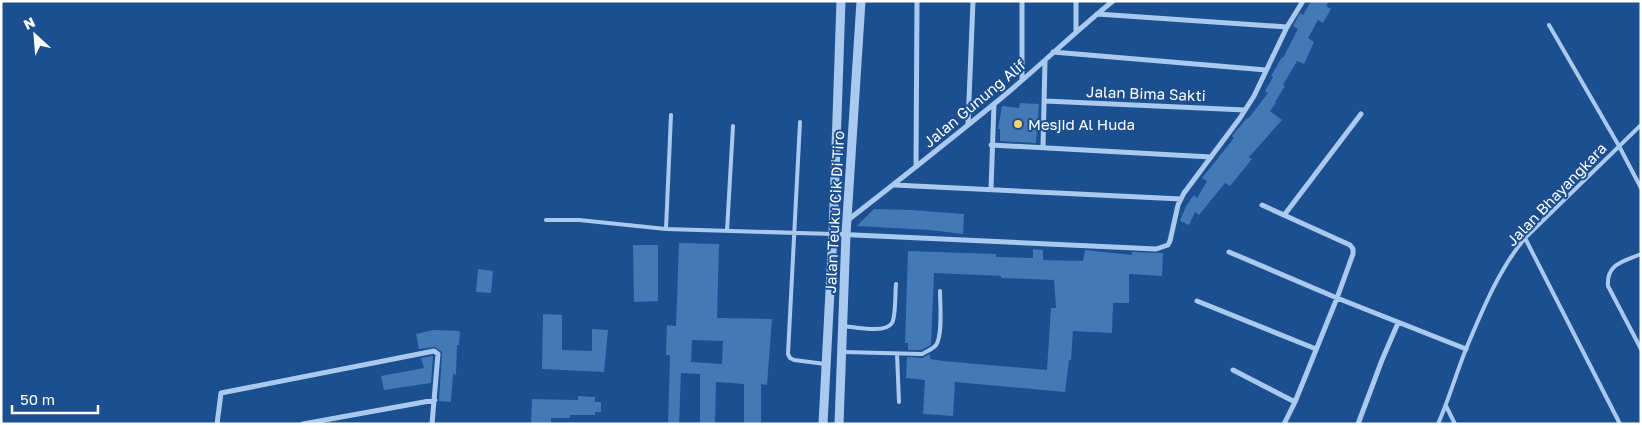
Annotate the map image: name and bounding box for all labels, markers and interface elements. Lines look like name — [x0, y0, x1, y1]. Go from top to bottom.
north arrow — [10, 10, 60, 60]
text: N — [21, 13, 38, 33]
street label: Jalan Gunung Alif — [919, 55, 1029, 151]
street label: Jalan Bima Sakti — [1086, 82, 1206, 104]
place label: Mesjid Al Huda — [1028, 115, 1135, 133]
marker: Mesjid Al Huda — [1012, 118, 1024, 130]
street label: Jalan Teuku Cik Di Tiro — [821, 130, 847, 294]
street label: Jalan Bhayangkara — [1502, 139, 1610, 249]
scale bar — [12, 382, 99, 414]
text: 50 m — [20, 390, 55, 408]

